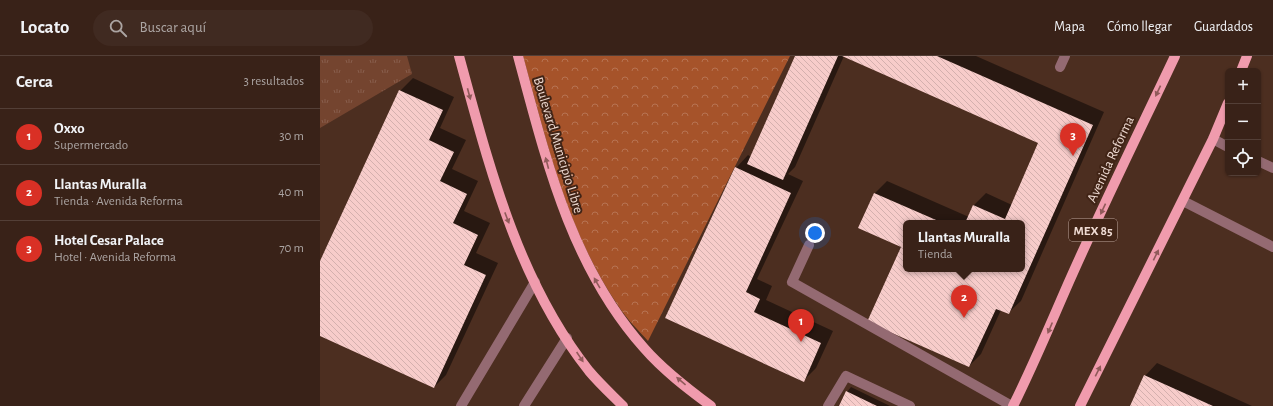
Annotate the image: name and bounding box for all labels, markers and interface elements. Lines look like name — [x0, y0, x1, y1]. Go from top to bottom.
search box — [93, 10, 373, 46]
icon: search — [107, 17, 129, 39]
text: Locato — [20, 18, 69, 37]
text: Buscar aquí — [139, 20, 206, 35]
text: Mapa — [1054, 20, 1085, 34]
text: Cómo llegar — [1107, 20, 1172, 34]
text: Guardados — [1194, 20, 1253, 34]
map controls — [1225, 68, 1261, 176]
button: + — [1225, 68, 1261, 104]
text: Cerca — [16, 73, 53, 90]
text: 3 resultados — [244, 75, 304, 88]
street label: Boulevard Municipio Libre — [531, 76, 585, 215]
one-way arrow — [1155, 86, 1161, 97]
one-way arrow — [467, 87, 473, 100]
button: − — [1225, 104, 1261, 140]
street label: Avenida Reforma — [1085, 114, 1137, 205]
text: Oxxo — [54, 121, 85, 136]
pin: 3 — [1060, 123, 1086, 156]
text: 1 — [27, 130, 31, 143]
text: 30 m — [279, 130, 304, 143]
text: Supermercado — [54, 139, 128, 152]
button: locate — [1225, 140, 1261, 176]
one-way arrow — [544, 157, 550, 169]
text: Llantas Muralla — [54, 177, 147, 192]
text: 2 — [26, 186, 32, 199]
text: 40 m — [278, 186, 304, 199]
text: Tienda · Avenida Reforma — [54, 195, 183, 208]
one-way arrow — [1100, 203, 1106, 214]
one-way arrow — [504, 213, 510, 225]
road number: MEX 85 — [1069, 219, 1117, 241]
popup — [903, 220, 1025, 272]
your location — [805, 223, 825, 243]
text: Llantas Muralla — [918, 230, 1010, 245]
text: Hotel Cesar Palace — [54, 233, 164, 248]
text: 3 — [26, 242, 32, 255]
text: 70 m — [279, 242, 304, 255]
text: Tienda — [918, 248, 953, 261]
one-way arrow — [1153, 249, 1159, 261]
text: Hotel · Avenida Reforma — [54, 251, 176, 264]
one-way arrow — [594, 277, 600, 289]
pin: 2 — [951, 285, 977, 318]
pin: 1 — [788, 309, 814, 342]
one-way arrow — [1047, 322, 1053, 333]
one-way arrow — [576, 352, 584, 363]
one-way arrow — [1095, 365, 1101, 377]
one-way arrow — [675, 377, 686, 386]

